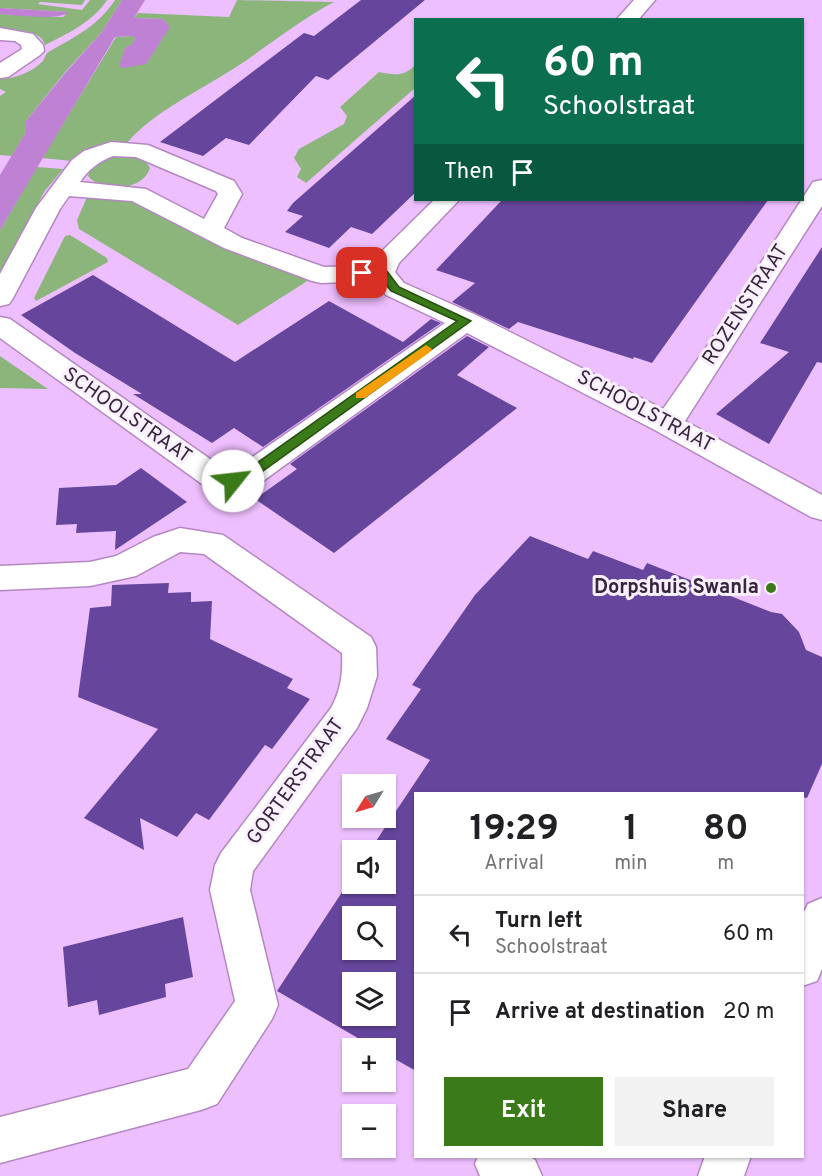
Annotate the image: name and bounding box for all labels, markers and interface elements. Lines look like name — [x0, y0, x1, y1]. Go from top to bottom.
text: 60 m — [543, 38, 644, 91]
icon: left — [444, 42, 522, 120]
text: Schoolstraat — [543, 90, 695, 124]
icon: arrive — [506, 156, 539, 189]
text: Then — [444, 159, 494, 186]
street label: ROZENSTRAAT — [697, 240, 795, 370]
pin — [336, 247, 387, 298]
icon: arrive — [345, 256, 378, 289]
street label: SCHOOLSTRAAT — [58, 362, 196, 470]
street label: SCHOOLSTRAAT — [572, 365, 718, 459]
position arrow — [201, 449, 265, 513]
place label: Dorpshuis Swanla — [594, 575, 759, 601]
marker: Dorpshuis Swanla — [764, 581, 778, 595]
street label: GORTERSTRAAT — [241, 714, 351, 850]
north arrow — [342, 774, 396, 828]
map controls — [342, 774, 396, 1158]
text: 19:29 — [469, 807, 559, 853]
text: 1 — [624, 807, 638, 853]
text: 80 — [703, 807, 749, 853]
button: sound — [342, 840, 396, 894]
text: Arrival — [484, 851, 544, 877]
text: min — [614, 851, 647, 877]
text: m — [717, 851, 734, 877]
button: search — [342, 906, 396, 960]
text: Turn left — [495, 908, 583, 935]
icon: left — [444, 918, 477, 951]
text: 60 m — [723, 921, 774, 948]
text: Schoolstraat — [495, 935, 608, 961]
button: layers — [342, 972, 396, 1026]
icon: arrive — [444, 996, 477, 1029]
text: Arrive at destination — [495, 999, 705, 1026]
text: 20 m — [723, 999, 774, 1026]
button: + — [342, 1038, 396, 1092]
button: Exit — [444, 1077, 603, 1146]
button: Share — [615, 1077, 774, 1146]
button: − — [342, 1104, 396, 1158]

